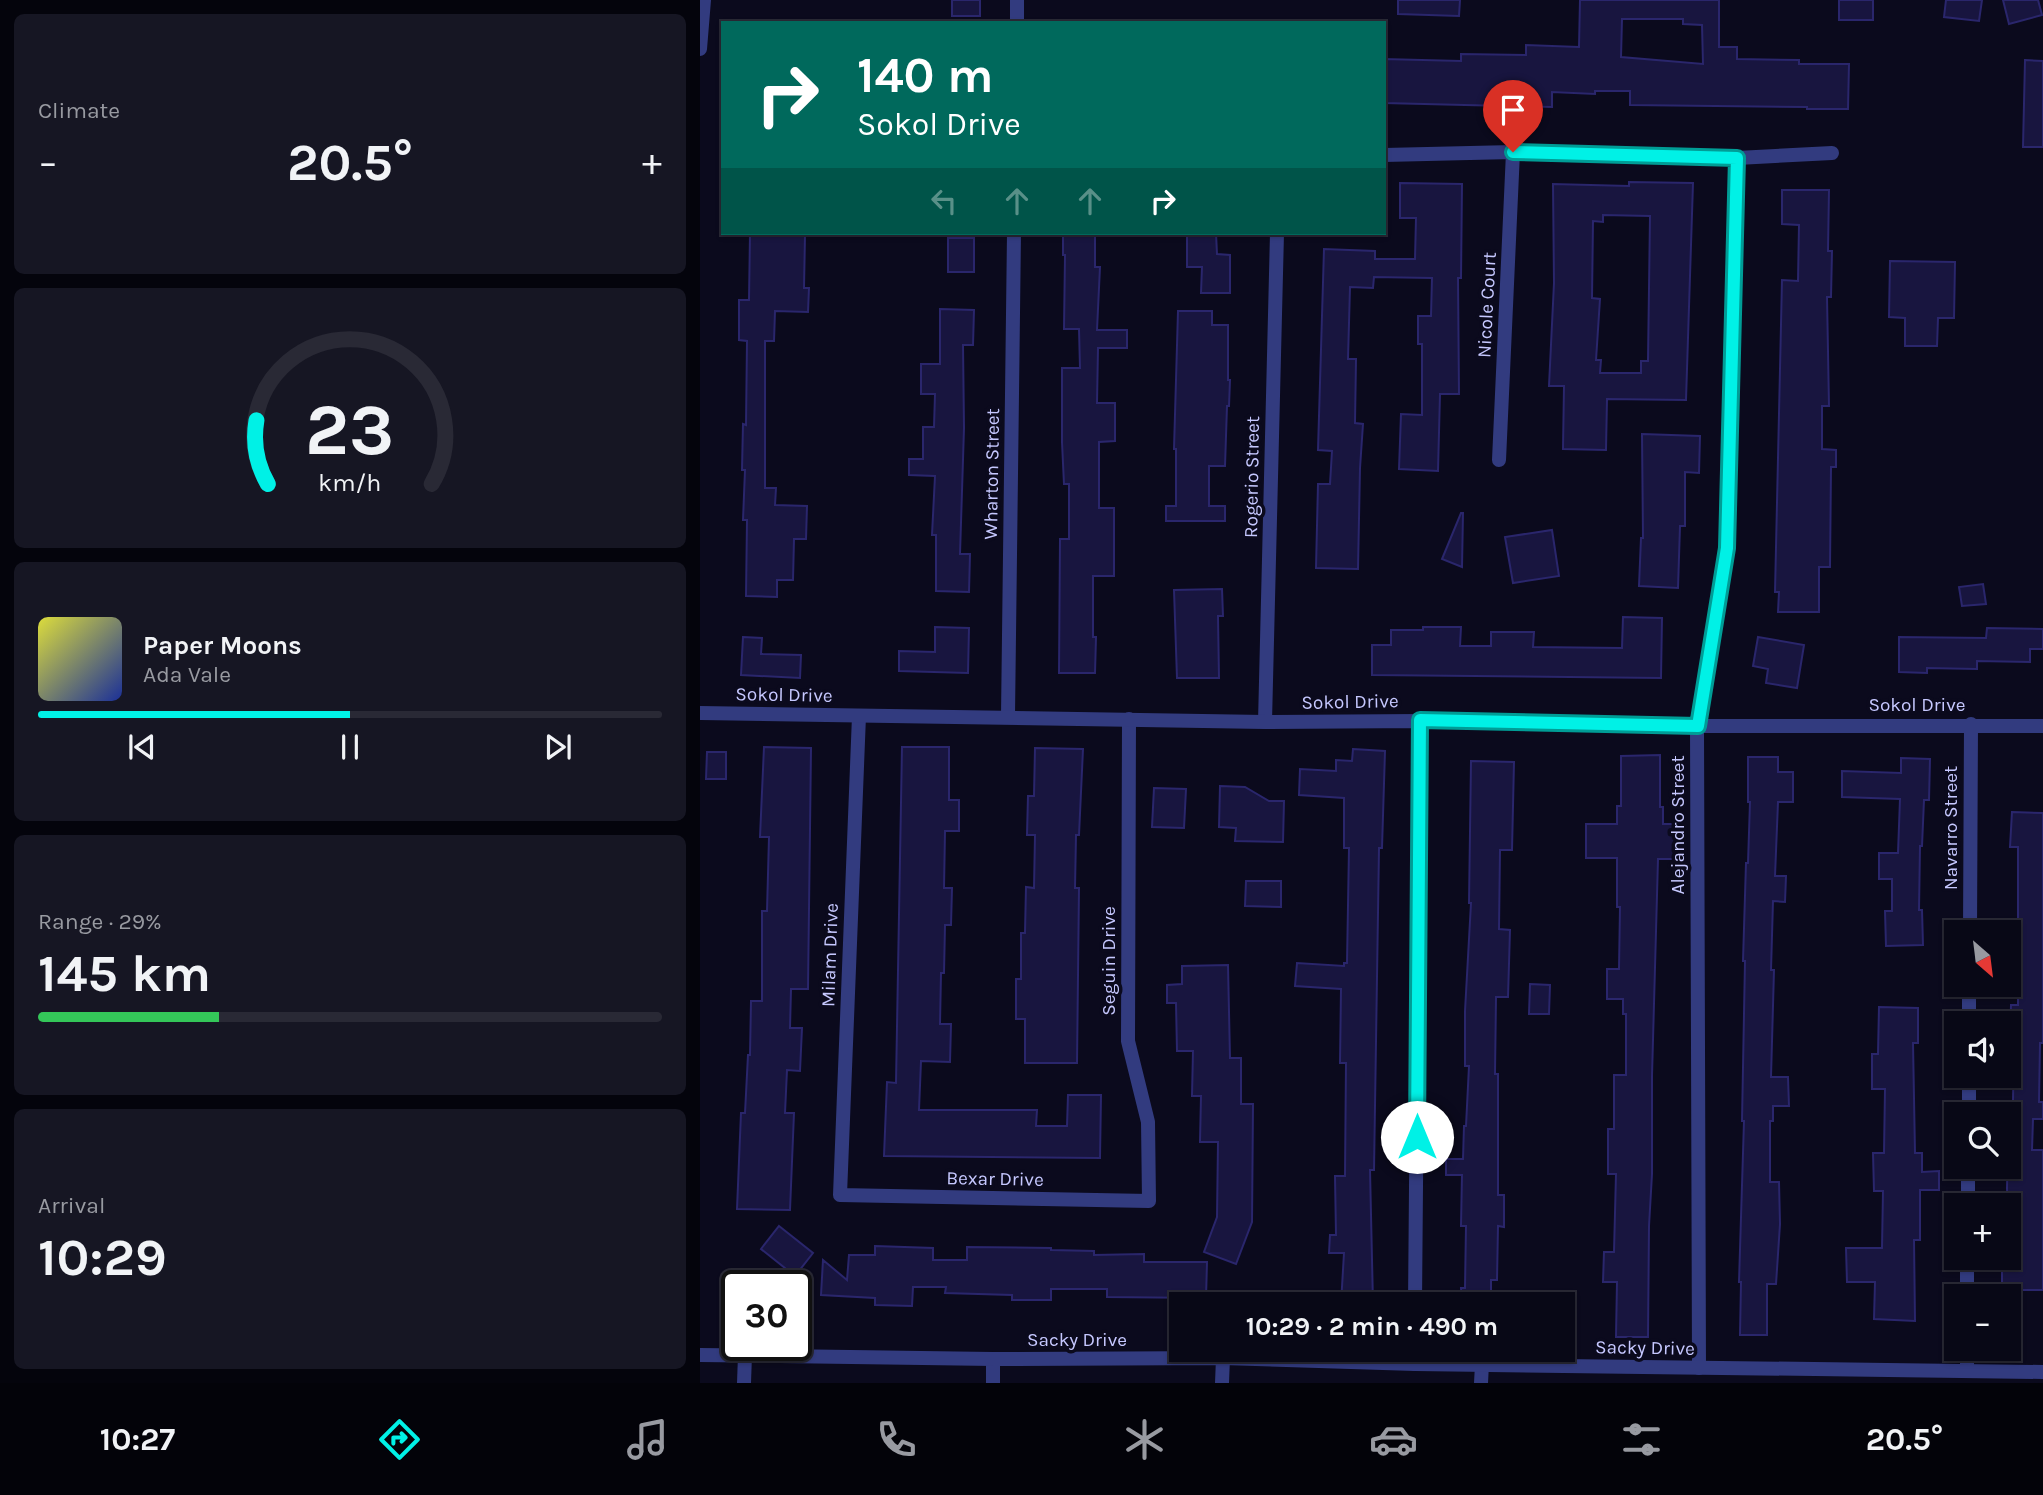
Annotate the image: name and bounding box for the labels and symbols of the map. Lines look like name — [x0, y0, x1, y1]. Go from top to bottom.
pin — [1483, 80, 1543, 152]
street label: Nicole Court — [1473, 252, 1501, 358]
street label: Wharton Street — [980, 408, 1004, 540]
street label: Rogerio Street — [1240, 416, 1264, 538]
street label: Sokol Drive — [735, 683, 833, 707]
street label: Sokol Drive — [1301, 690, 1399, 714]
street label: Sokol Drive — [1868, 694, 1966, 716]
street label: Alejandro Street — [1667, 755, 1689, 895]
street label: Navarro Street — [1940, 766, 1962, 890]
street label: Milam Drive — [817, 903, 843, 1007]
street label: Seguin Drive — [1098, 906, 1120, 1016]
north arrow — [1944, 920, 2021, 998]
position arrow — [1380, 1100, 1454, 1174]
street label: Bexar Drive — [946, 1167, 1044, 1191]
speed limit sign: 30 — [721, 1270, 812, 1361]
street label: Sacky Drive — [1027, 1329, 1127, 1351]
street label: Sacky Drive — [1595, 1336, 1695, 1360]

